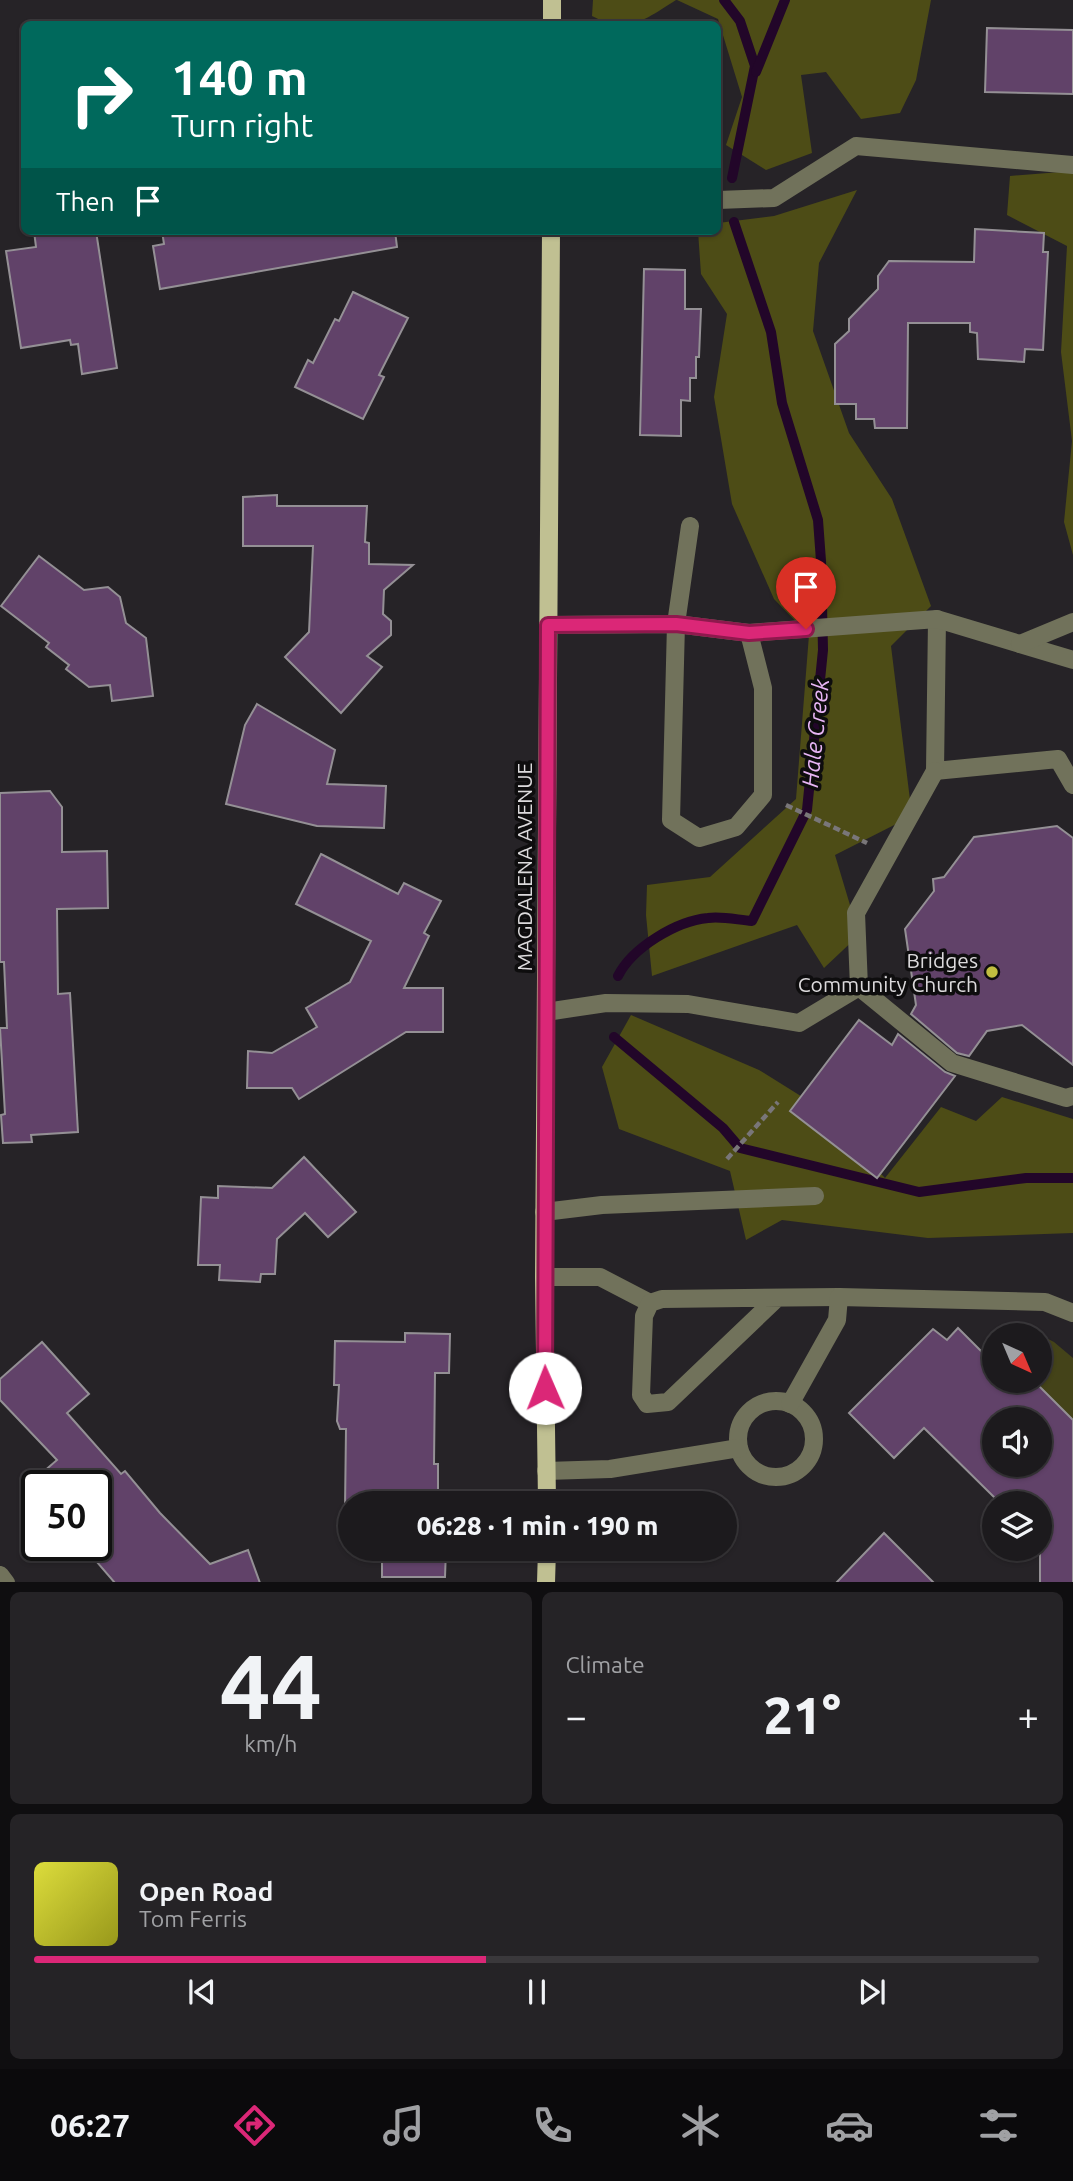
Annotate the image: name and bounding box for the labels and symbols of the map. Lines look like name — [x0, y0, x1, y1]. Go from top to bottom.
pin — [776, 557, 836, 629]
water label: Hale Creek — [797, 677, 833, 789]
street label: MAGDALENA AVENUE — [512, 763, 536, 971]
place label: Bridges Community Church — [798, 948, 978, 996]
marker: Bridges Community Church — [984, 964, 1000, 980]
north arrow — [982, 1323, 1052, 1393]
position arrow — [508, 1351, 582, 1425]
speed limit sign: 50 — [21, 1470, 112, 1561]

